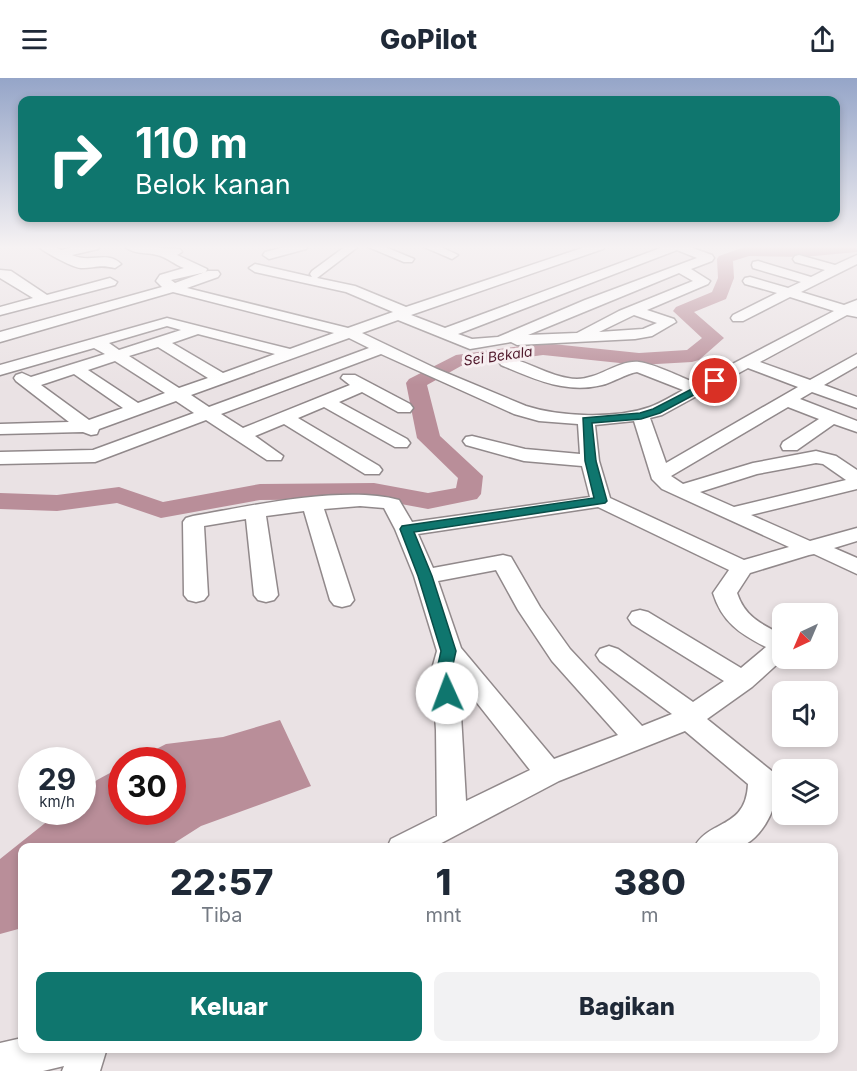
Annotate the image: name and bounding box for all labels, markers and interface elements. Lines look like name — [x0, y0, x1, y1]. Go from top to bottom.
icon: menu — [18, 23, 51, 56]
text: GoPilot — [380, 23, 477, 56]
icon: share — [806, 23, 839, 56]
text: 110 m — [135, 117, 248, 168]
icon: right — [36, 120, 114, 198]
text: Belok kanan — [135, 168, 291, 201]
water label: Sei Bekala — [462, 342, 534, 369]
pin — [689, 355, 740, 406]
icon: arrive — [698, 364, 731, 397]
north arrow — [772, 603, 838, 669]
map controls — [772, 603, 838, 825]
position arrow — [415, 661, 479, 725]
button: sound — [772, 681, 838, 747]
speed limit sign: 30 — [108, 747, 186, 825]
button: layers — [772, 759, 838, 825]
text: 29 — [38, 761, 76, 797]
text: km/h — [39, 792, 75, 811]
text: 22:57 — [170, 860, 273, 904]
text: 1 — [435, 860, 451, 904]
text: 380 — [613, 860, 686, 904]
text: Tiba — [201, 903, 242, 927]
text: mnt — [425, 903, 461, 927]
text: m — [641, 903, 658, 927]
button: Keluar — [36, 972, 422, 1041]
button: Bagikan — [434, 972, 820, 1041]

